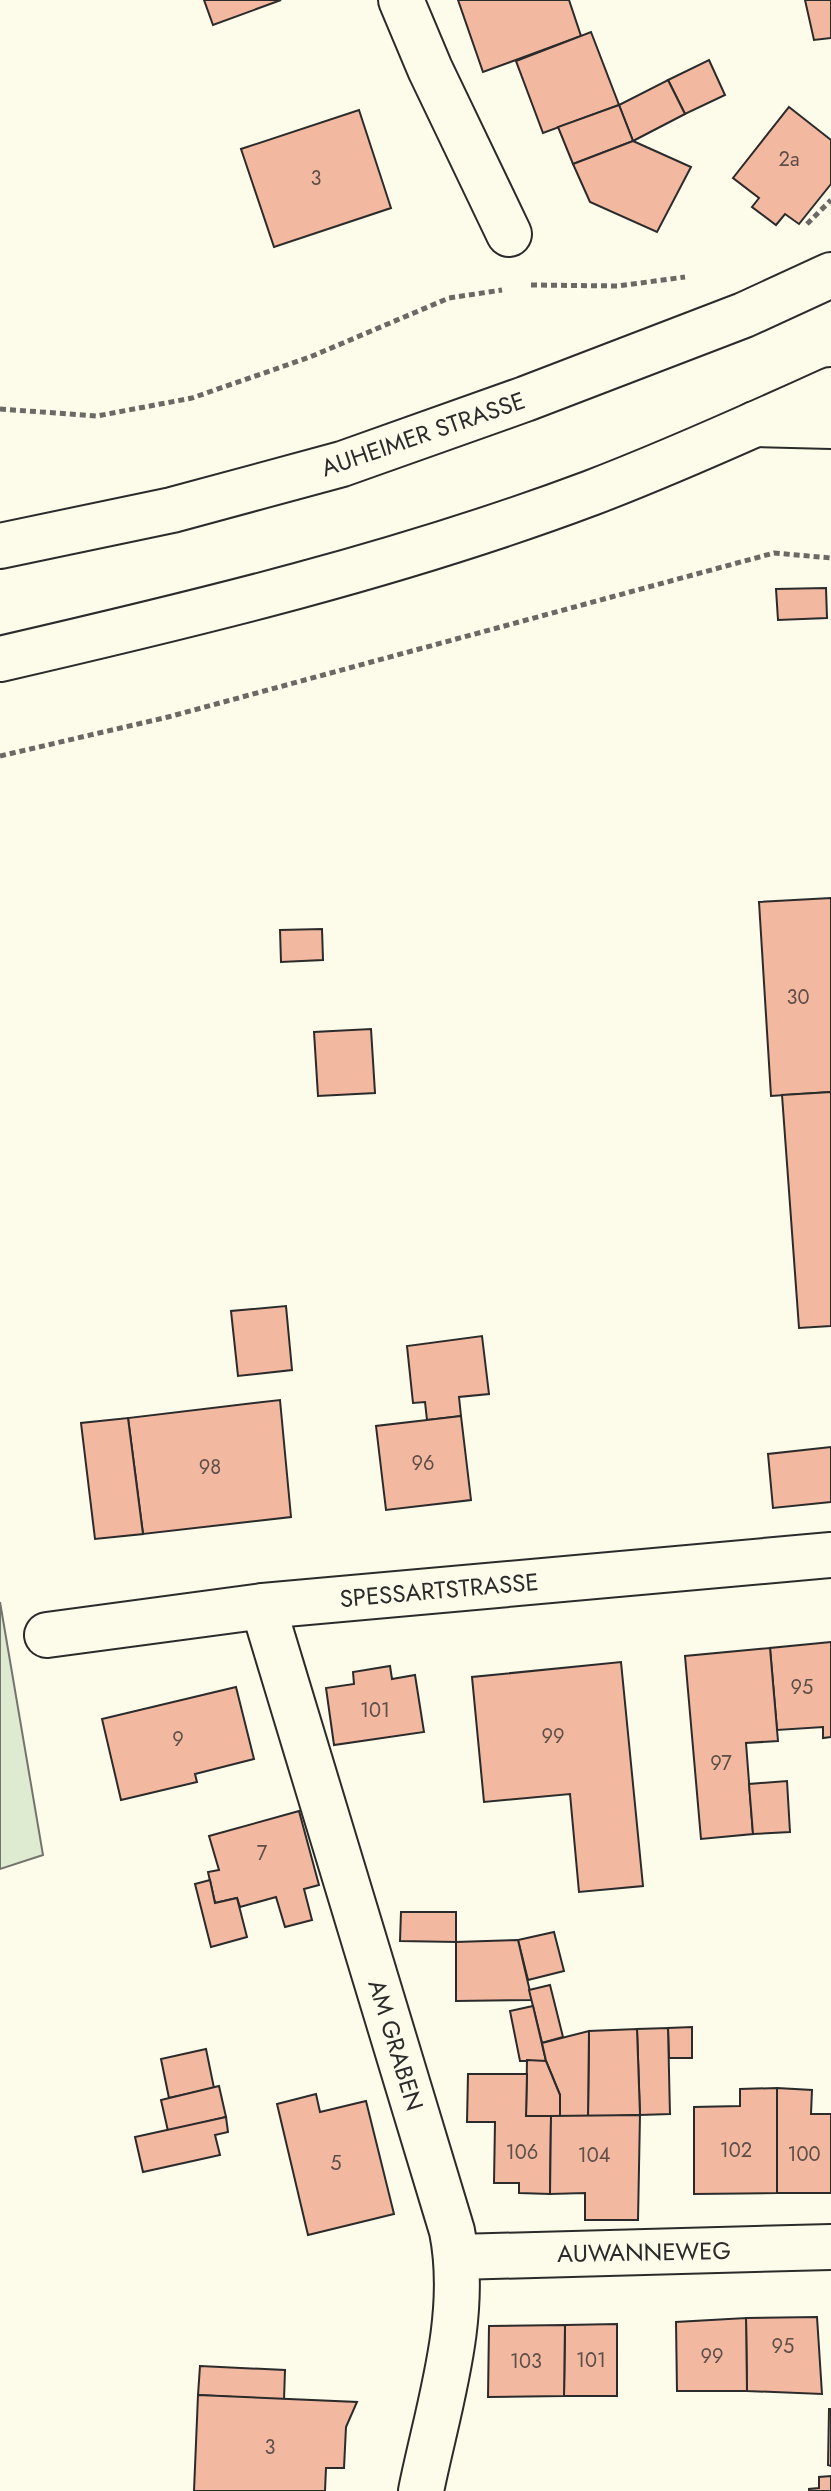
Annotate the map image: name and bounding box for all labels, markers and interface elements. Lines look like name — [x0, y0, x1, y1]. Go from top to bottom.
house number: 2a — [779, 145, 800, 174]
house number: 3 — [311, 164, 322, 193]
street label: AUHEIMER STRASSE — [316, 383, 530, 485]
house number: 30 — [787, 983, 809, 1012]
house number: 96 — [411, 1449, 435, 1478]
house number: 98 — [199, 1453, 221, 1482]
street label: SPESSARTSTRASSE — [338, 1564, 540, 1616]
house number: 95 — [791, 1673, 813, 1702]
house number: 101 — [360, 1696, 390, 1725]
house number: 99 — [541, 1722, 565, 1751]
house number: 9 — [172, 1725, 184, 1754]
house number: 97 — [710, 1749, 732, 1778]
house number: 7 — [257, 1839, 268, 1868]
street label: AM GRABEN — [359, 1975, 433, 2115]
house number: 102 — [720, 2136, 752, 2165]
house number: 106 — [506, 2138, 538, 2167]
house number: 100 — [788, 2140, 821, 2169]
house number: 104 — [578, 2141, 611, 2170]
house number: 5 — [330, 2149, 342, 2178]
street label: AUWANNEWEG — [557, 2233, 731, 2271]
house number: 95 — [772, 2332, 794, 2361]
house number: 99 — [700, 2342, 724, 2371]
house number: 101 — [576, 2346, 606, 2375]
house number: 103 — [510, 2347, 542, 2376]
house number: 3 — [265, 2433, 276, 2462]

